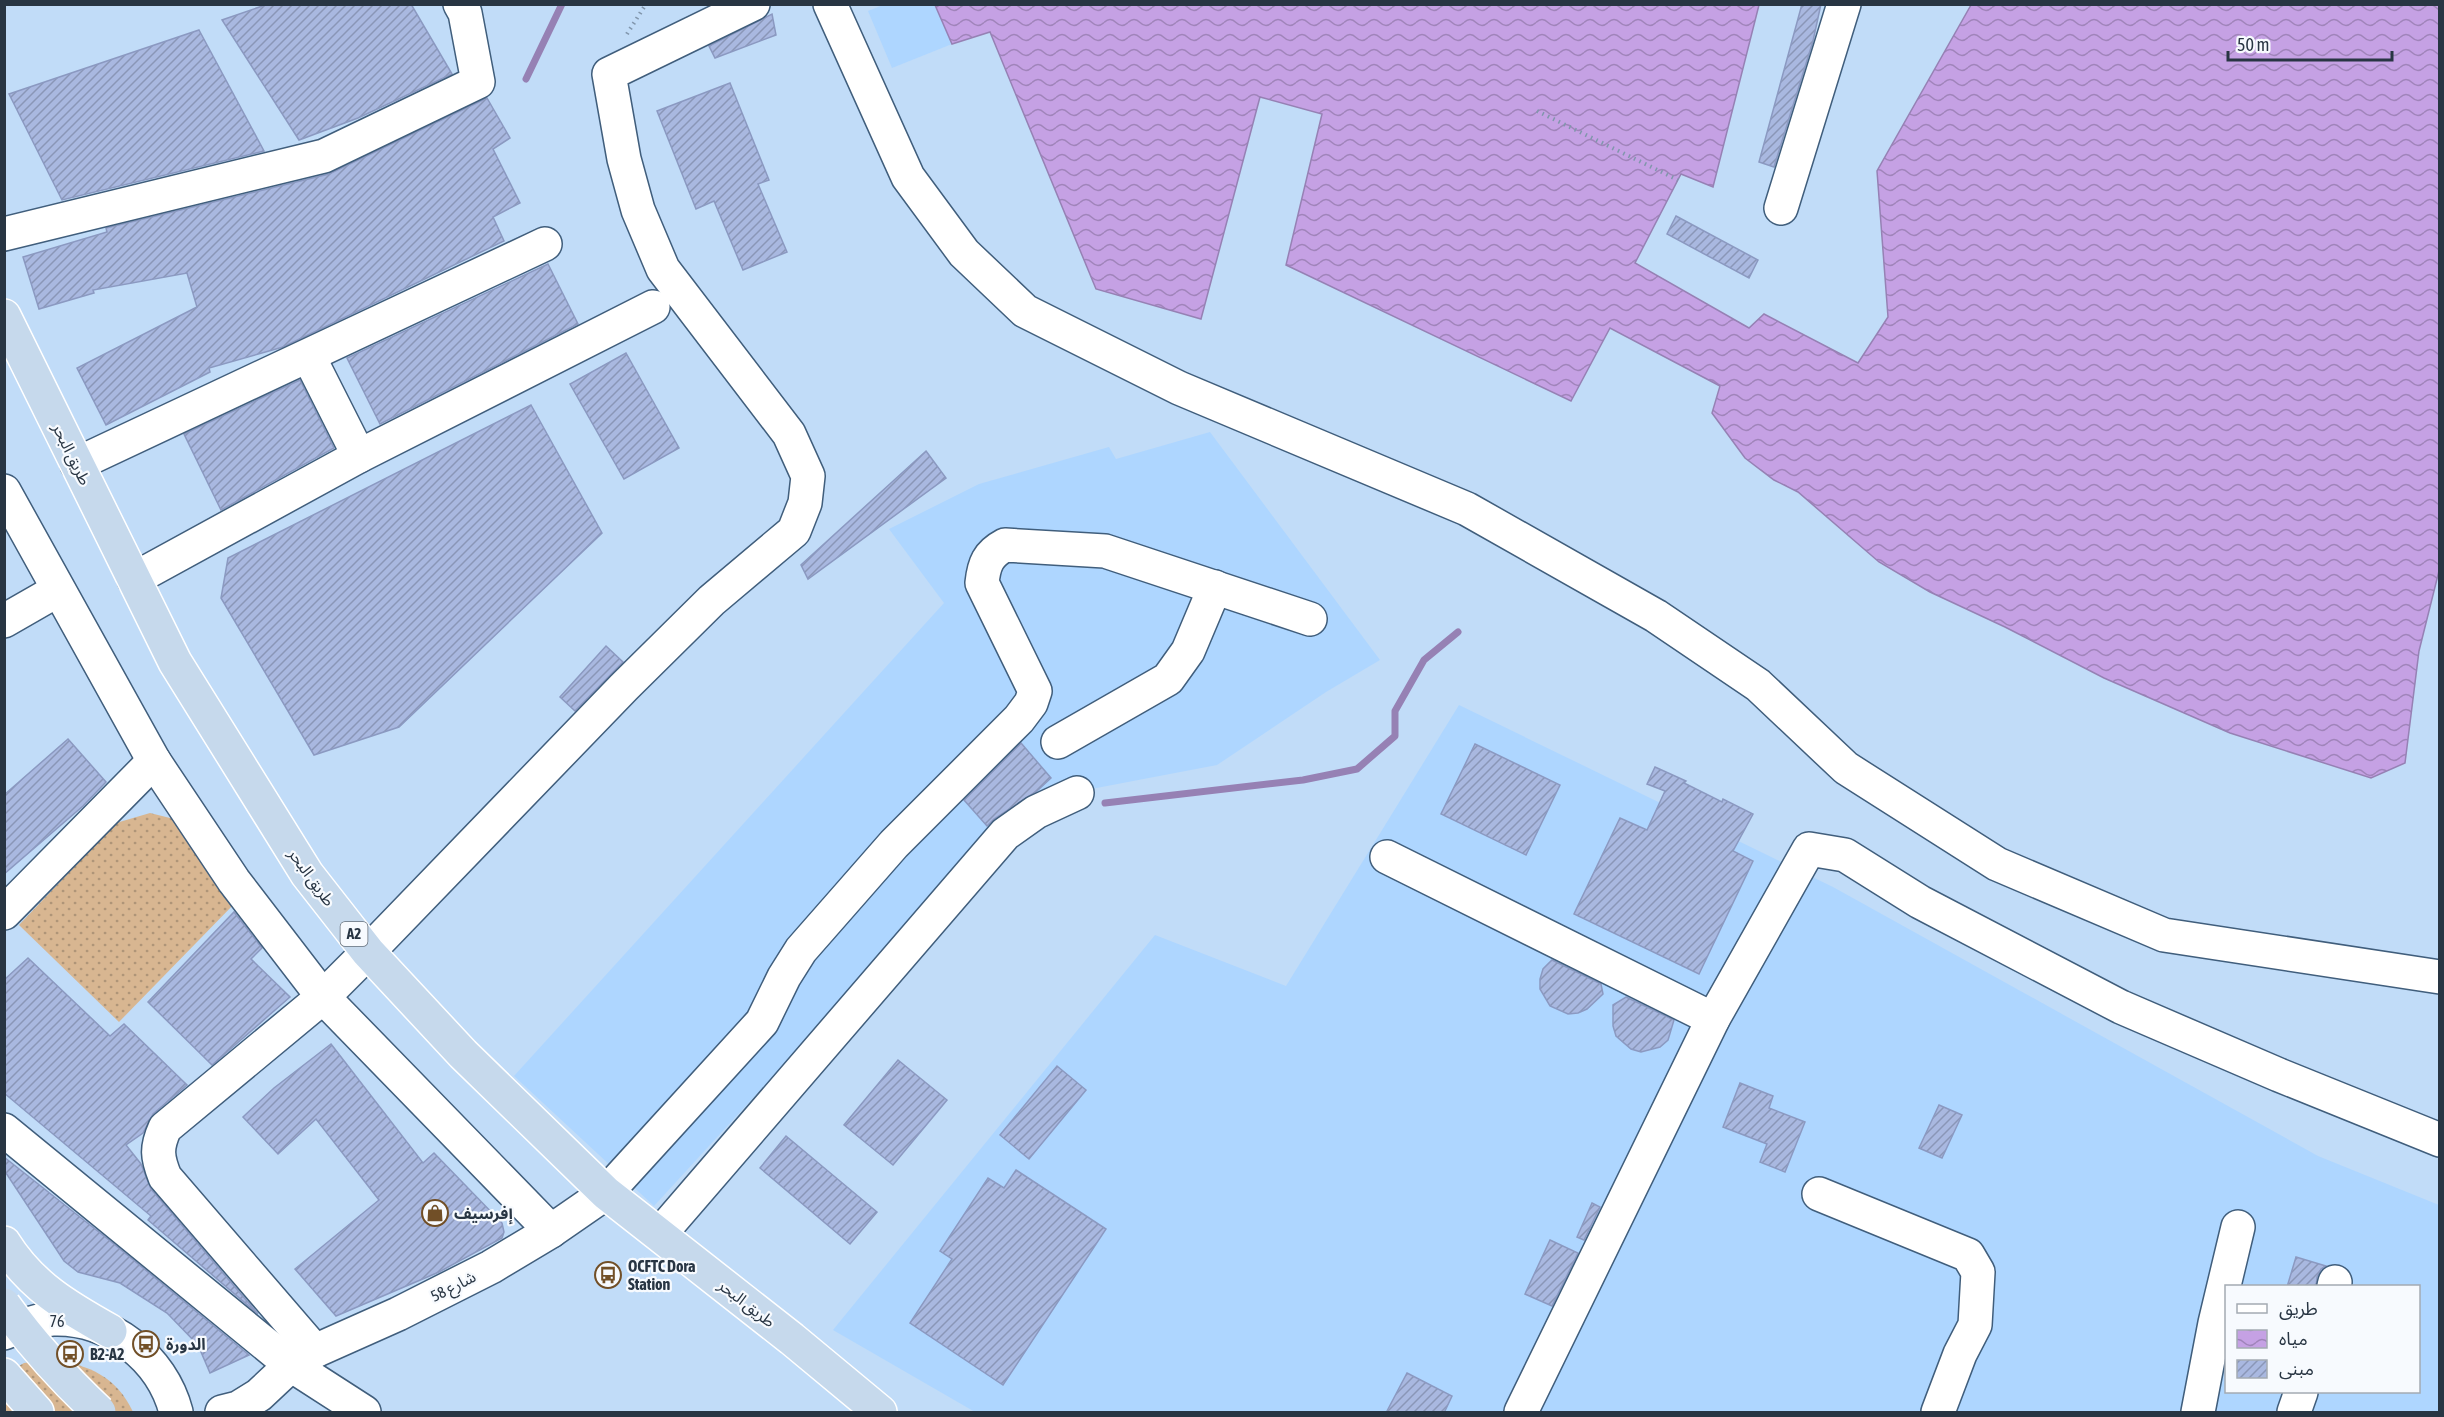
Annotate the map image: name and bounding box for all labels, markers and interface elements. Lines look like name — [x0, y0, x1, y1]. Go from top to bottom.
scale bar — [2228, 24, 2392, 62]
text: 50 m — [2237, 34, 2269, 55]
street label: طريق البحر — [47, 419, 95, 489]
street label: طريق البحر — [283, 844, 339, 911]
road number: A2 — [340, 922, 368, 946]
shop icon: إفرسيف — [420, 1198, 450, 1228]
place label: إفرسيف — [454, 1204, 513, 1225]
place label: OCFTC Dora Station — [628, 1257, 695, 1293]
bus stop icon: OCFTC Dora Station — [593, 1260, 623, 1290]
street label: شارع 58 — [427, 1267, 480, 1309]
street label: طريق البحر — [713, 1275, 779, 1332]
legend — [2225, 1285, 2420, 1393]
text: طريق — [2279, 1298, 2318, 1320]
street label: 76 — [49, 1312, 65, 1330]
text: مياه — [2279, 1328, 2308, 1349]
bus stop icon: الدورة — [131, 1329, 161, 1359]
place label: الدورة — [166, 1335, 206, 1354]
bus stop icon: B2-A2 — [55, 1339, 85, 1369]
place label: B2-A2 — [90, 1345, 124, 1363]
text: مبنى — [2279, 1358, 2314, 1380]

